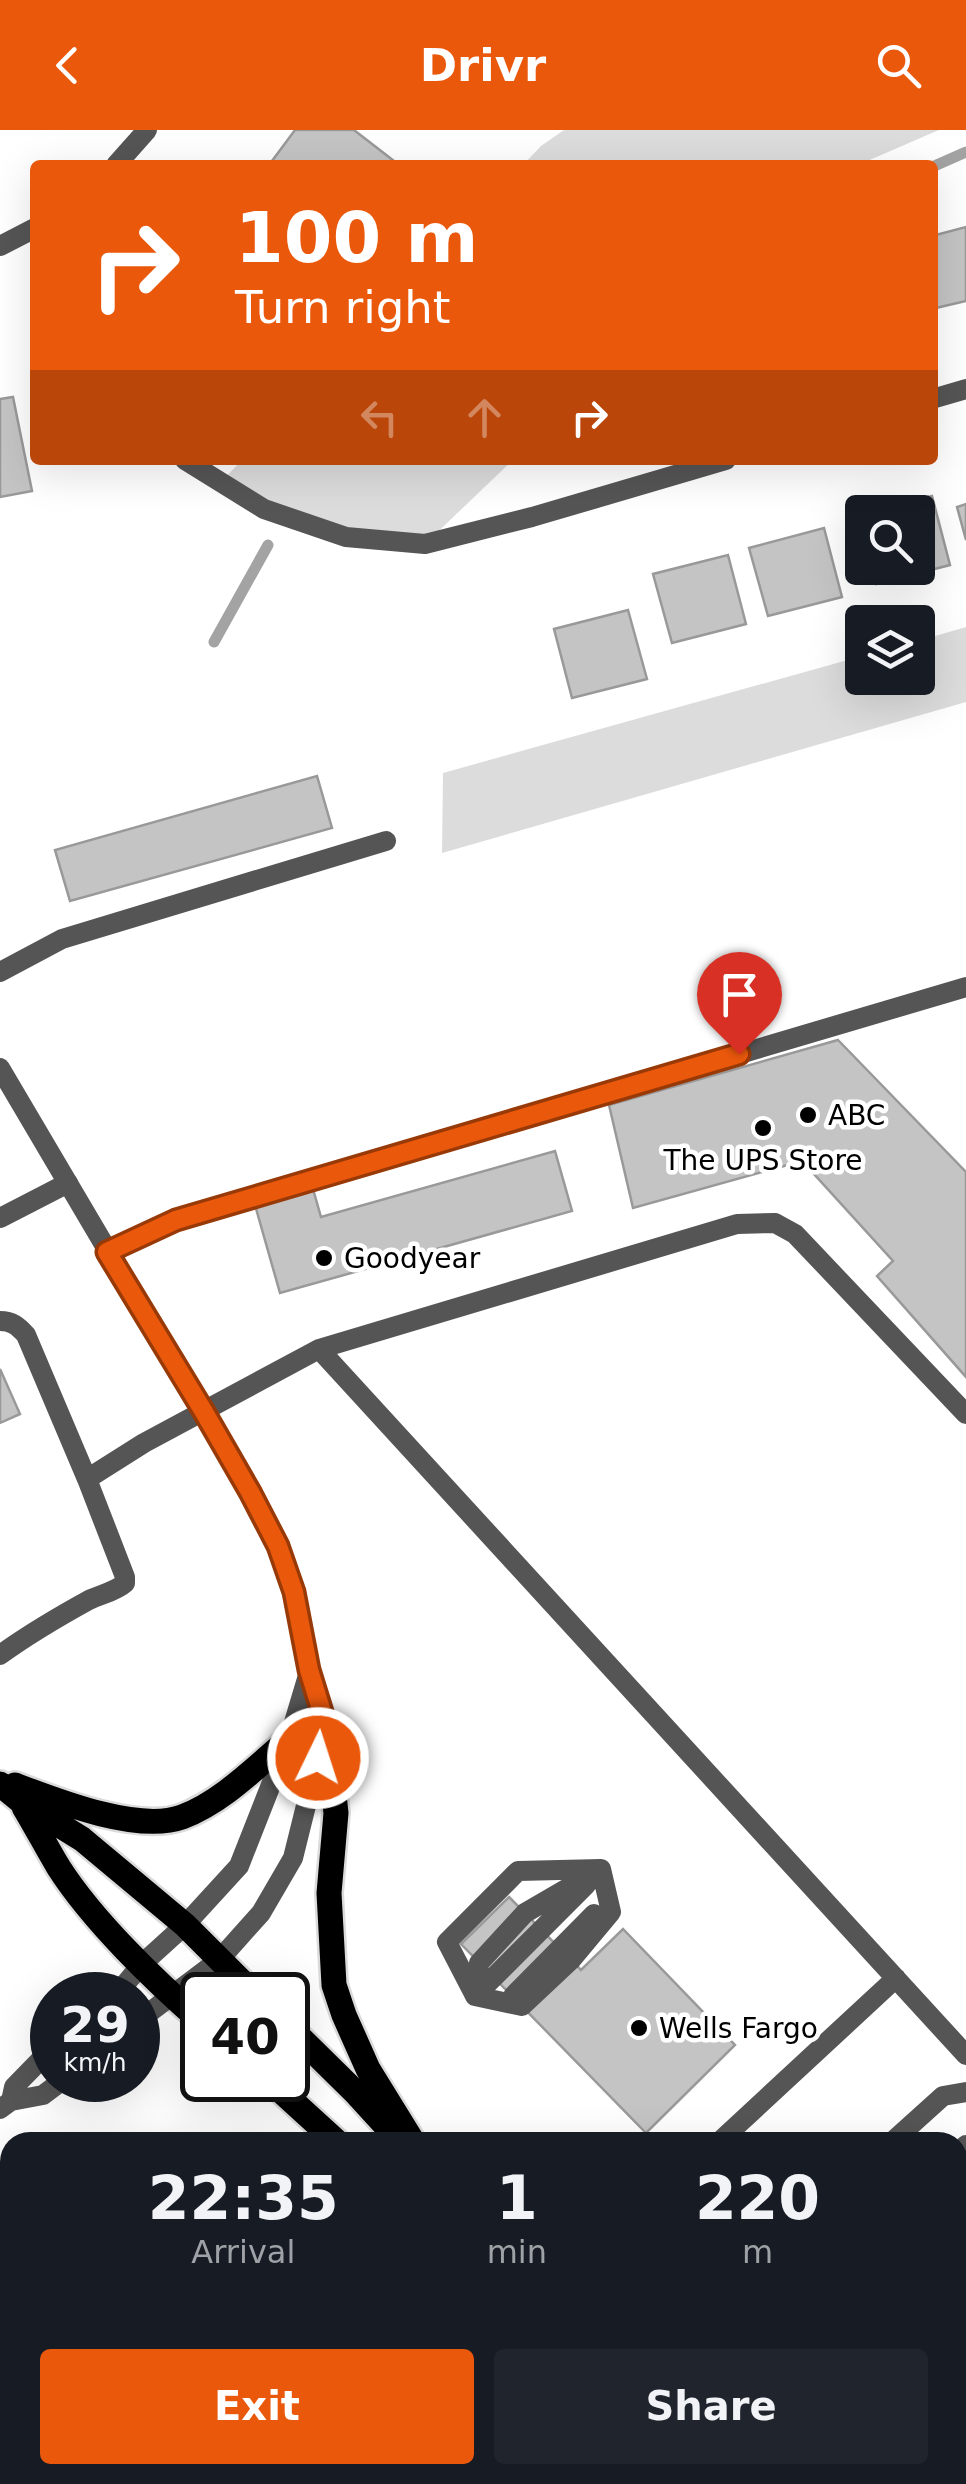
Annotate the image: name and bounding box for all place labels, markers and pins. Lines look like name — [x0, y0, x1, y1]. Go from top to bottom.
pin — [697, 952, 782, 1055]
place label: ABC — [828, 1099, 885, 1132]
marker: ABC — [797, 1104, 819, 1126]
marker: The UPS Store — [752, 1117, 774, 1139]
place label: The UPS Store — [662, 1144, 863, 1177]
place label: Goodyear — [344, 1242, 481, 1275]
marker: Goodyear — [313, 1247, 335, 1269]
place label: Wells Fargo — [659, 2012, 818, 2045]
marker: Wells Fargo — [628, 2017, 650, 2039]

